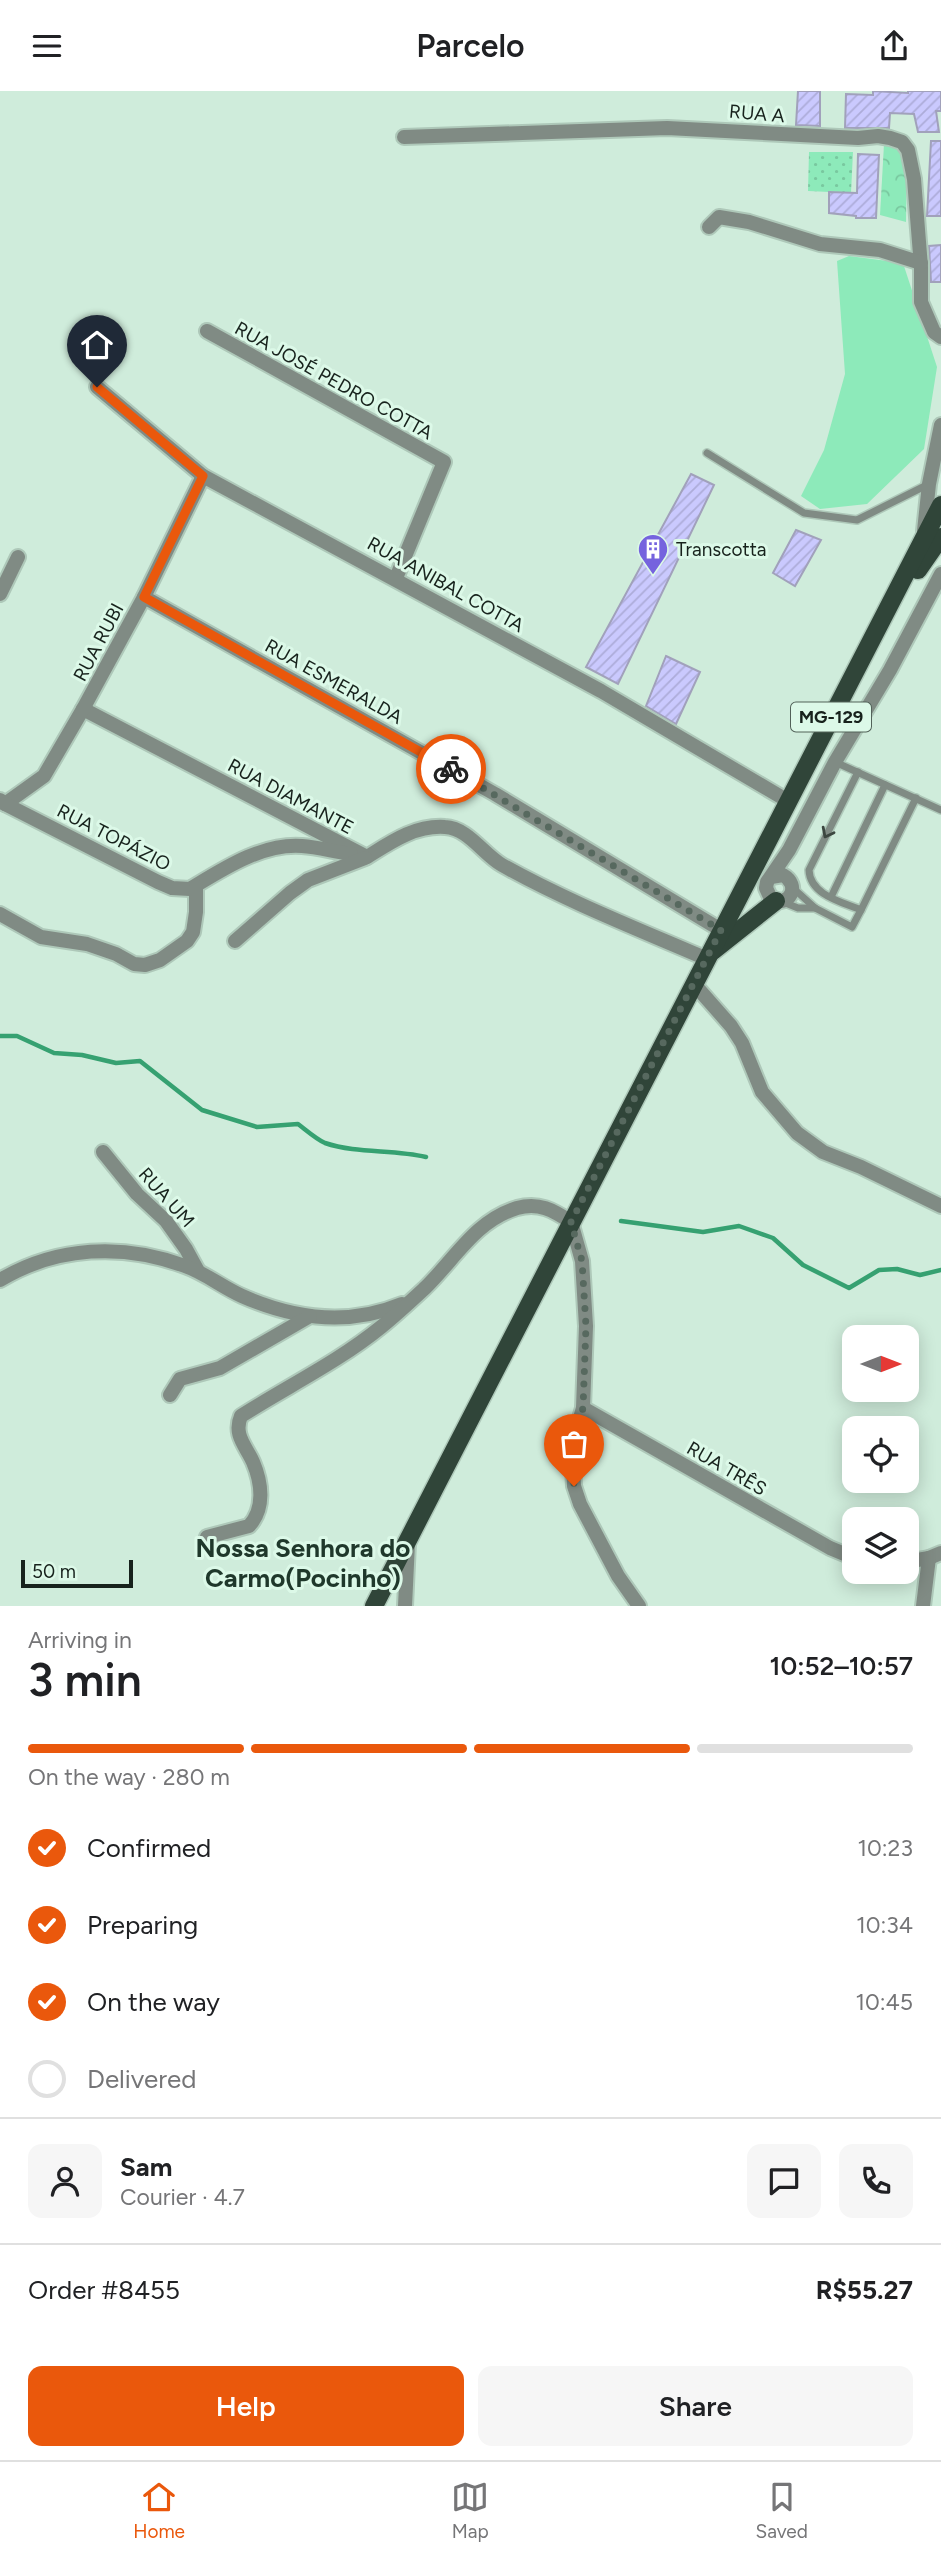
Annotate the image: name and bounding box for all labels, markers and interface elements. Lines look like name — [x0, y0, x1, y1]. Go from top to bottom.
icon: menu — [28, 27, 66, 65]
text: Parcelo — [416, 27, 525, 65]
icon: share — [875, 27, 913, 65]
street label: RUA A — [728, 100, 786, 127]
pin — [67, 315, 127, 387]
street label: RUA JOSÉ PEDRO COTTA — [231, 316, 437, 444]
icon: home — [78, 326, 116, 364]
street label: RUA ANIBAL COTTA — [363, 532, 528, 637]
building icon: Transcotta — [636, 532, 670, 576]
place label: Transcotta — [676, 538, 766, 561]
street label: RUA RUBI — [68, 599, 129, 685]
street label: RUA ESMERALDA — [261, 634, 407, 729]
road number: MG-129 — [791, 703, 871, 731]
courier — [416, 734, 486, 804]
icon: bike — [432, 750, 470, 788]
street label: RUA DIAMANTE — [224, 754, 358, 839]
street label: RUA TOPÁZIO — [53, 799, 174, 876]
one-way arrow — [822, 826, 835, 838]
street label: RUA UM — [134, 1163, 199, 1232]
north arrow — [842, 1325, 919, 1402]
map controls — [842, 1325, 919, 1584]
pin — [544, 1414, 604, 1486]
button: locate — [842, 1416, 919, 1493]
icon: bag — [555, 1425, 593, 1463]
street label: RUA TRÊS — [683, 1436, 771, 1500]
button: layers — [842, 1507, 919, 1584]
district label: Nossa Senhora do Carmo(Pocinho) — [196, 1532, 410, 1594]
scale bar — [21, 1557, 133, 1589]
text: 50 m — [32, 1560, 76, 1583]
text: Arriving in — [28, 1626, 132, 1654]
text: 10:52–10:57 — [770, 1650, 913, 1682]
text: 3 min — [28, 1652, 142, 1708]
text: On the way · 280 m — [28, 1763, 230, 1791]
icon: check — [28, 1829, 66, 1867]
text: Confirmed — [87, 1832, 211, 1864]
text: 10:23 — [858, 1834, 913, 1862]
icon: check — [28, 1906, 66, 1944]
text: Preparing — [87, 1909, 198, 1941]
text: 10:34 — [856, 1911, 913, 1939]
icon: check — [28, 1983, 66, 2021]
text: On the way — [87, 1986, 220, 2018]
text: 10:45 — [855, 1988, 913, 2016]
text: Delivered — [87, 2063, 196, 2095]
button: person — [28, 2144, 102, 2218]
button: chat — [747, 2144, 821, 2218]
button: phone — [839, 2144, 913, 2218]
text: Sam — [120, 2151, 172, 2183]
text: Courier · 4.7 — [120, 2183, 245, 2211]
text: Order #8455 — [28, 2274, 180, 2306]
text: R$55.27 — [816, 2274, 913, 2306]
button: Help — [28, 2366, 464, 2446]
button: Share — [478, 2366, 913, 2446]
tab: Home — [133, 2478, 185, 2543]
tab: Map — [451, 2478, 489, 2543]
tab: Saved — [755, 2478, 808, 2543]

